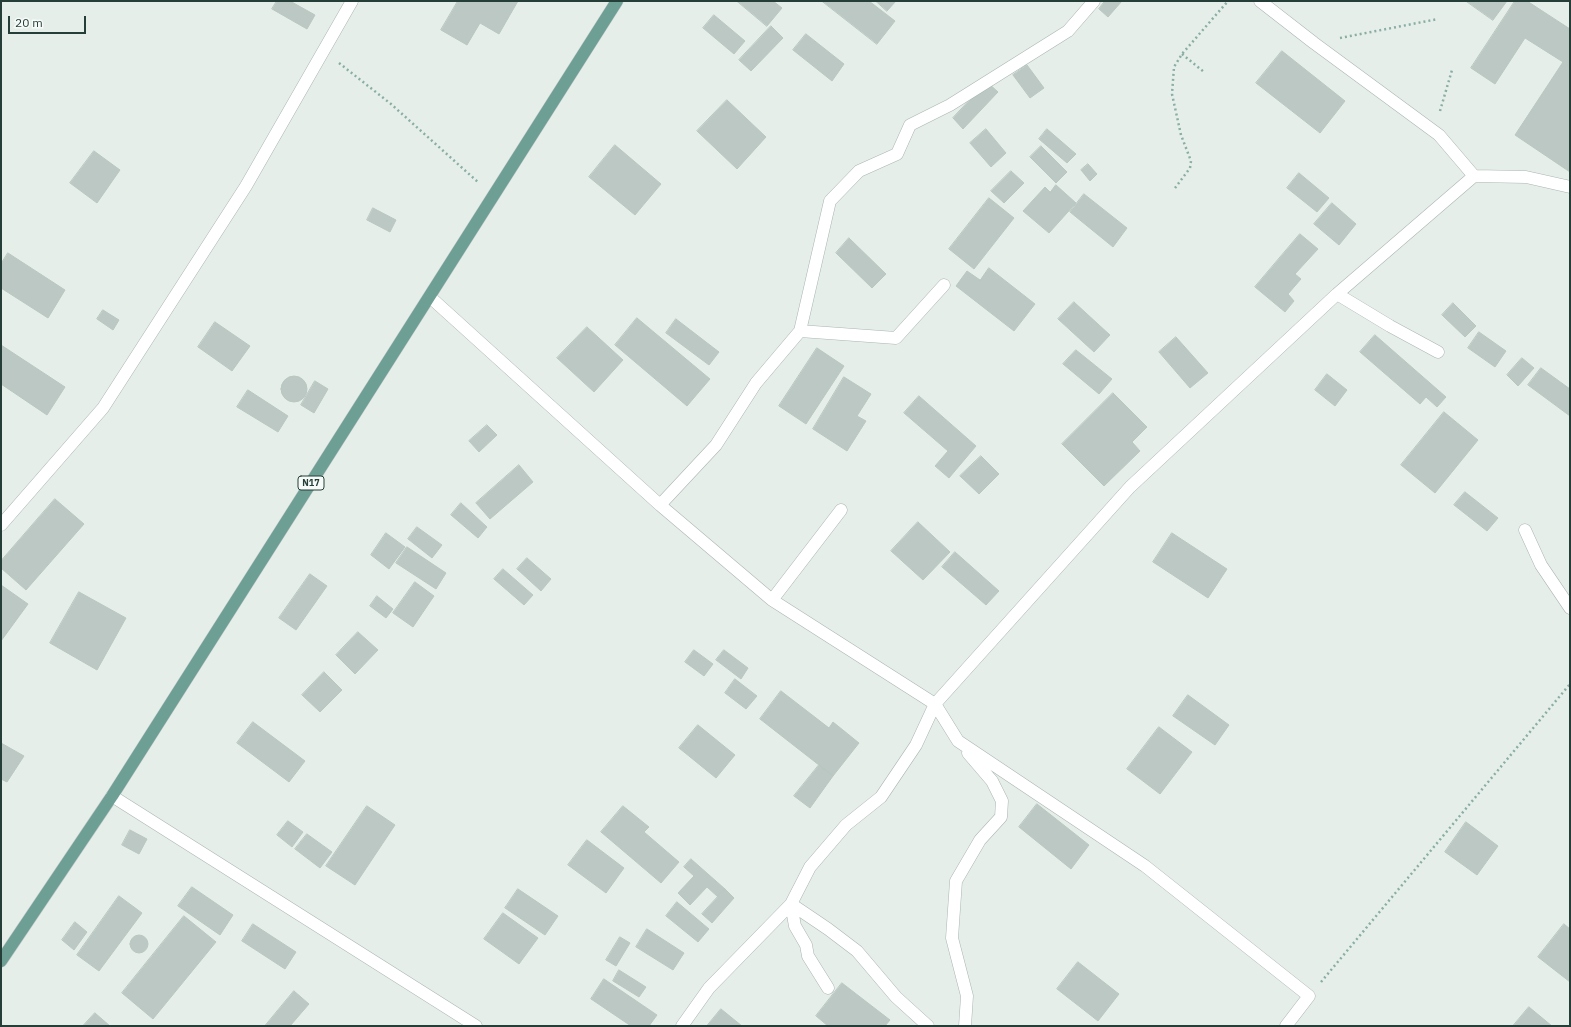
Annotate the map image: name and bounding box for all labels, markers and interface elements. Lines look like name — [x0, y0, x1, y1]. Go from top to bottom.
scale bar — [10, 8, 88, 34]
text: 20 m — [15, 15, 43, 30]
road number: N17 — [298, 476, 324, 490]

